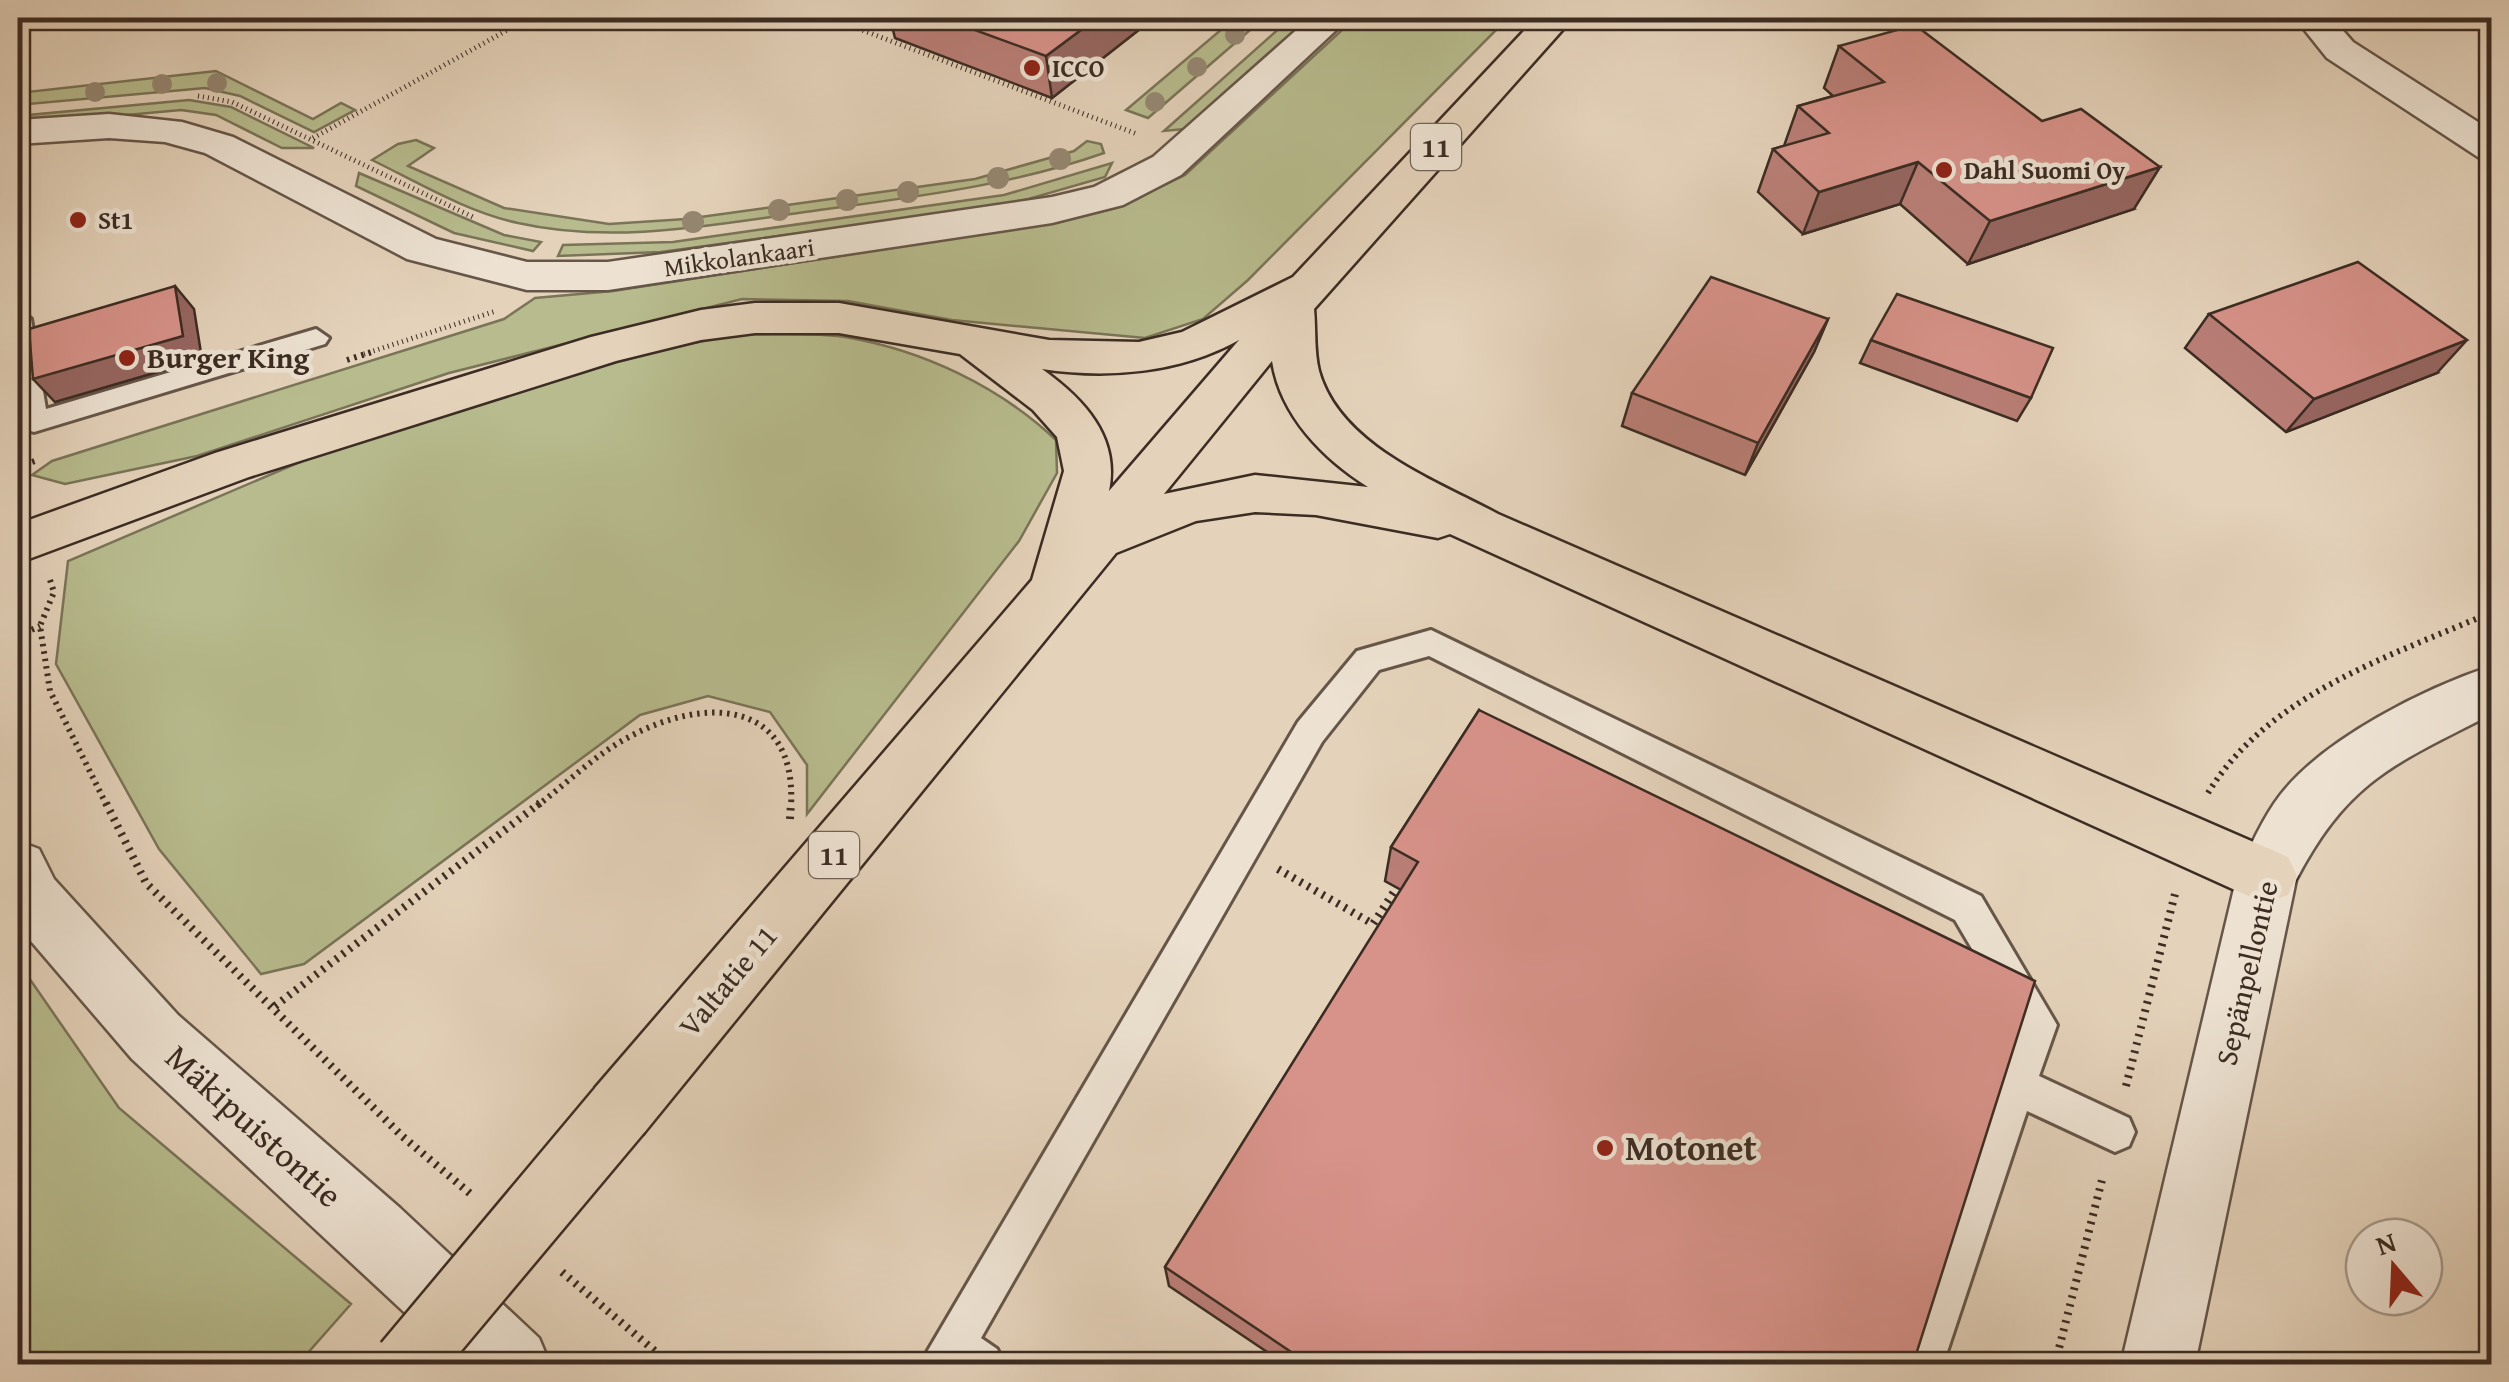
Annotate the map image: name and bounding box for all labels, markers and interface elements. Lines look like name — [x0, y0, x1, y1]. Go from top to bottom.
place label: ICCO — [1052, 50, 1104, 86]
marker: ICCO — [1021, 57, 1043, 79]
road number: 11 — [1411, 124, 1461, 170]
place label: Dahl Suomi Oy — [1964, 152, 2125, 188]
marker: Dahl Suomi Oy — [1933, 159, 1955, 181]
place label: St1 — [98, 202, 134, 238]
marker: St1 — [67, 209, 89, 231]
street label: Mikkolankaari — [661, 229, 817, 285]
place label: Burger King — [147, 335, 309, 379]
marker: Burger King — [116, 347, 138, 369]
road number: 11 — [809, 832, 859, 878]
street label: Sepänpellontie — [2203, 876, 2289, 1069]
street label: Valtatie 11 — [667, 915, 787, 1046]
street label: Mäkipuistontie — [154, 1032, 354, 1219]
place label: Motonet — [1625, 1122, 1757, 1173]
marker: Motonet — [1594, 1137, 1616, 1159]
north arrow — [2344, 1217, 2444, 1317]
text: N — [2370, 1220, 2401, 1265]

